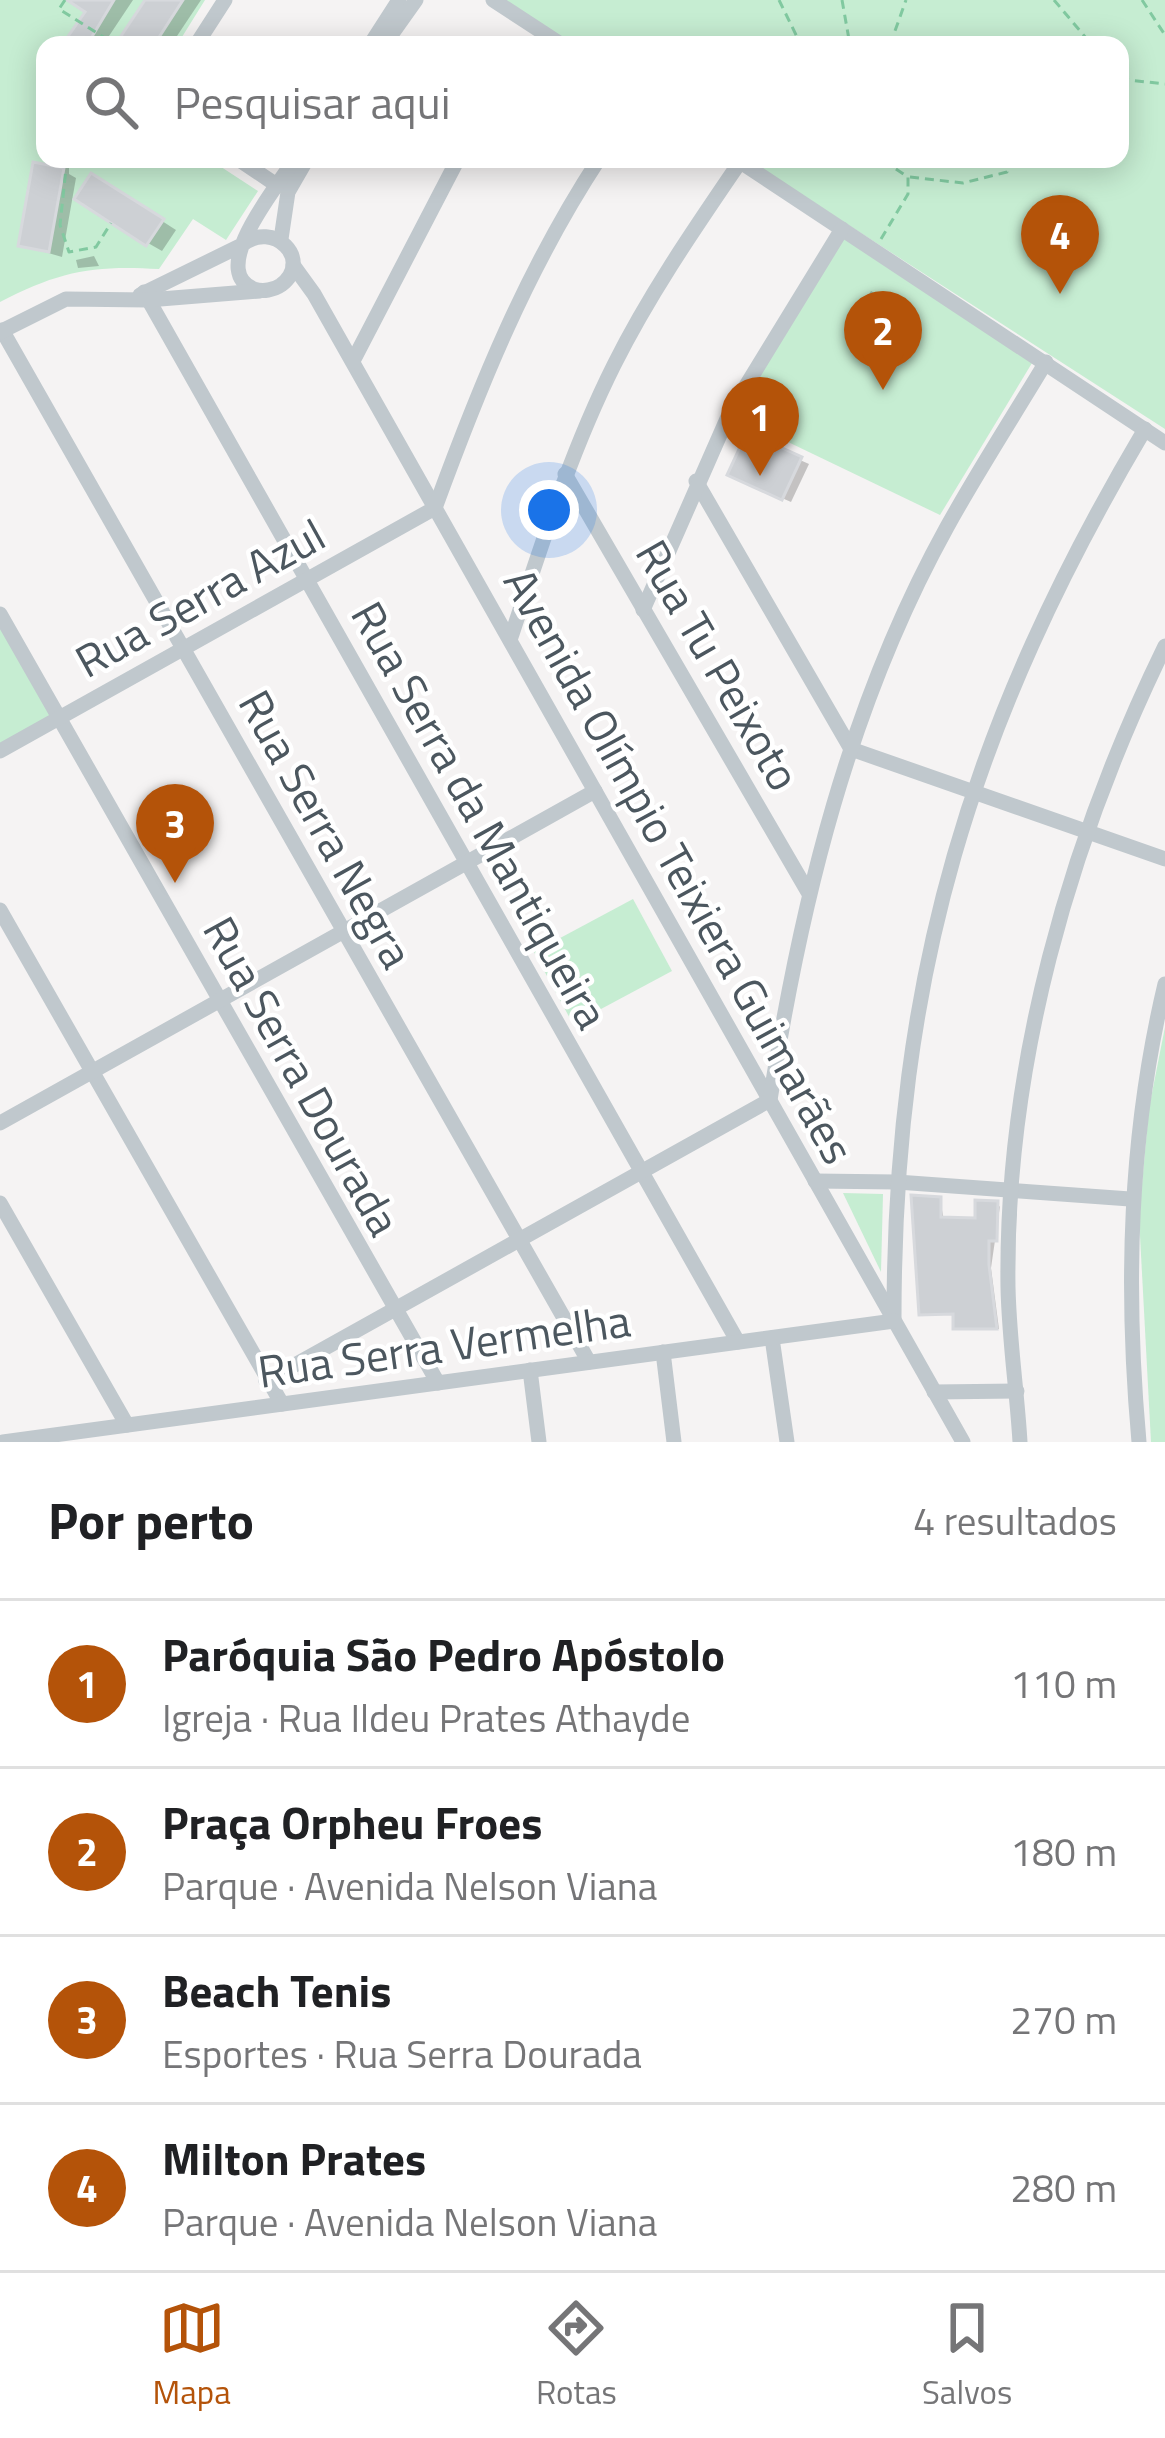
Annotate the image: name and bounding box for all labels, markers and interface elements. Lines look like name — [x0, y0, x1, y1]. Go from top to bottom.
search box — [36, 36, 1129, 168]
text: Pesquisar aqui — [174, 68, 450, 136]
icon: search — [78, 69, 144, 135]
pin: 4 — [1021, 195, 1099, 294]
pin: 2 — [844, 291, 922, 390]
pin: 1 — [721, 377, 799, 476]
your location — [519, 480, 579, 540]
street label: Rua Serra Azul — [62, 500, 337, 694]
street label: Rua Tu Peixoto — [620, 526, 818, 803]
street label: Avenida Olímpio Teixiera Guimarães — [487, 555, 872, 1176]
street label: Rua Serra da Mantiqueira — [335, 588, 627, 1041]
street label: Rua Serra Negra — [222, 677, 431, 980]
pin: 3 — [136, 784, 214, 883]
street label: Rua Serra Dourada — [187, 903, 419, 1248]
street label: Rua Serra Vermelha — [253, 1285, 634, 1405]
text: Por perto — [48, 1481, 254, 1559]
text: 4 resultados — [913, 1491, 1117, 1550]
text: Paróquia São Pedro Apóstolo — [162, 1620, 725, 1688]
text: 1 — [76, 1654, 98, 1713]
text: 110 m — [1010, 1654, 1117, 1713]
text: Igreja · Rua Ildeu Prates Athayde — [162, 1688, 690, 1747]
text: Praça Orpheu Froes — [162, 1788, 542, 1856]
text: 2 — [76, 1822, 98, 1881]
text: 180 m — [1010, 1822, 1117, 1881]
text: Parque · Avenida Nelson Viana — [162, 1856, 657, 1915]
text: Beach Tenis — [162, 1956, 391, 2024]
text: 3 — [76, 1990, 98, 2049]
text: 270 m — [1010, 1990, 1117, 2049]
text: Esportes · Rua Serra Dourada — [162, 2024, 642, 2083]
text: Milton Prates — [162, 2124, 426, 2192]
text: 4 — [76, 2158, 98, 2217]
text: 280 m — [1010, 2158, 1117, 2217]
text: Parque · Avenida Nelson Viana — [162, 2192, 657, 2251]
tab: Mapa — [153, 2295, 231, 2417]
tab: Rotas — [536, 2295, 617, 2417]
tab: Salvos — [922, 2295, 1012, 2417]

